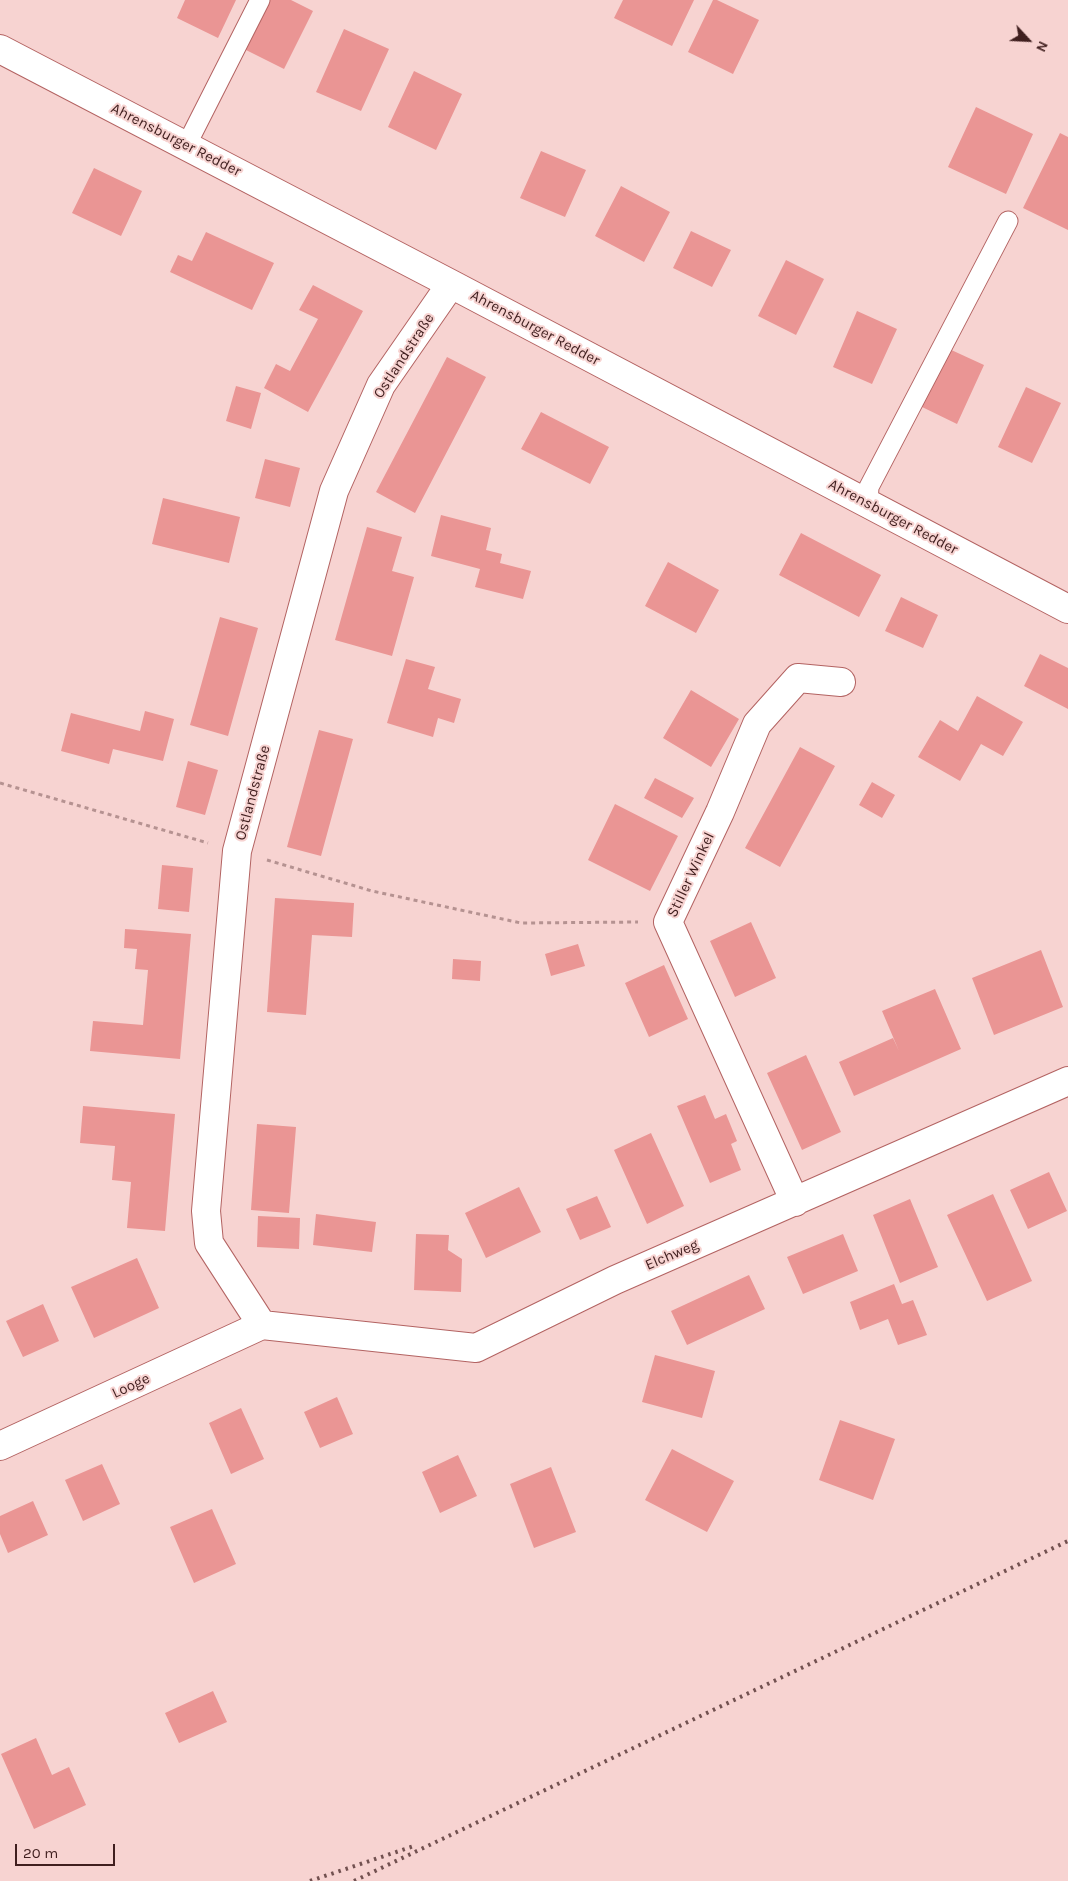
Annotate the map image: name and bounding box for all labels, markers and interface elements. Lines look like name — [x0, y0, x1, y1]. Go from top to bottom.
north arrow — [1003, 15, 1053, 65]
text: N — [1032, 38, 1052, 55]
street label: Ahrensburger Redder — [108, 99, 244, 181]
street label: Ahrensburger Redder — [467, 286, 603, 370]
street label: Ostlandstraße — [370, 310, 438, 402]
street label: Ahrensburger Redder — [825, 475, 961, 559]
street label: Ostlandstraße — [232, 743, 274, 843]
street label: Stiller Winkel — [663, 830, 719, 920]
street label: Elchweg — [642, 1236, 702, 1274]
street label: Looge — [109, 1369, 153, 1403]
scale bar — [18, 1834, 118, 1866]
text: 20 m — [23, 1844, 58, 1862]

